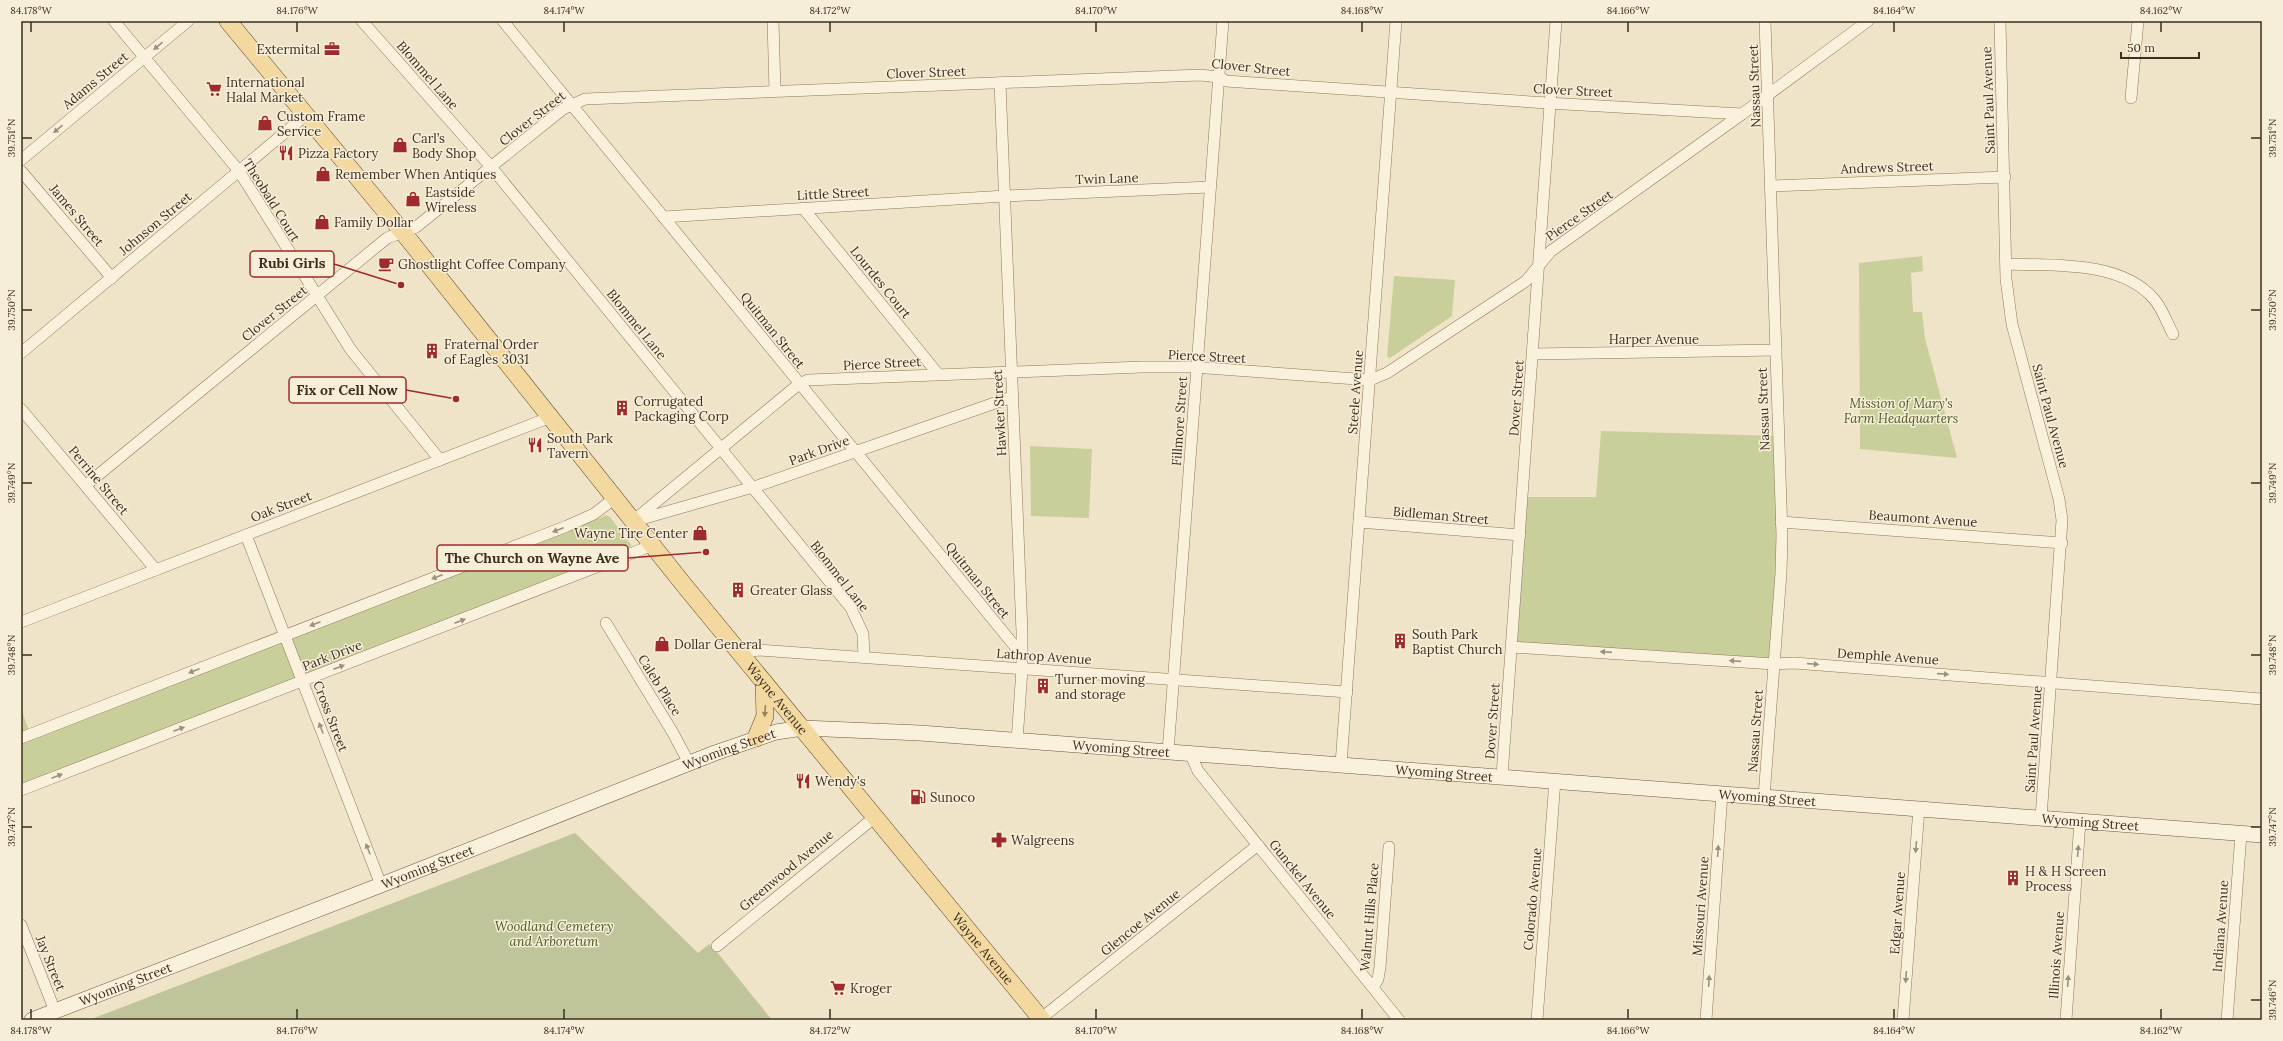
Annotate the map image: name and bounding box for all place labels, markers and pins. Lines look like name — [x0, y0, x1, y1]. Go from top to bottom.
office icon: Extermital — [323, 40, 341, 58]
place label: Extermital — [257, 41, 320, 58]
place label: International Halal Market — [226, 74, 305, 106]
supermarket icon: International Halal Market — [205, 80, 223, 98]
place label: Custom Frame Service — [277, 108, 365, 140]
shop icon: Custom Frame Service — [256, 114, 274, 132]
place label: Carl’s Body Shop — [412, 130, 476, 162]
shop icon: Carl’s Body Shop — [391, 136, 409, 154]
restaurant icon: Pizza Factory — [277, 144, 295, 162]
place label: Pizza Factory — [298, 145, 379, 162]
shop icon: Remember When Antiques — [314, 165, 332, 183]
place label: Remember When Antiques — [335, 166, 496, 183]
place label: Eastside Wireless — [425, 184, 477, 216]
shop icon: Eastside Wireless — [404, 190, 422, 208]
shop icon: Family Dollar — [313, 213, 331, 231]
place label: Family Dollar — [334, 214, 413, 231]
callout: Rubi Girls — [250, 251, 334, 277]
cafe icon: Ghostlight Coffee Company — [377, 255, 395, 273]
place label: Ghostlight Coffee Company — [398, 256, 566, 273]
place label: Fraternal Order of Eagles 3031 — [444, 336, 539, 368]
building icon: Fraternal Order of Eagles 3031 — [423, 342, 441, 360]
callout: Fix or Cell Now — [289, 377, 406, 403]
place label: Corrugated Packaging Corp — [634, 393, 729, 425]
building icon: Corrugated Packaging Corp — [613, 399, 631, 417]
place label: South Park Tavern — [547, 430, 613, 462]
restaurant icon: South Park Tavern — [526, 436, 544, 454]
shop icon: Wayne Tire Center — [691, 524, 709, 542]
place label: Wayne Tire Center — [574, 525, 688, 542]
callout: The Church on Wayne Ave — [437, 545, 628, 571]
building icon: Greater Glass — [729, 581, 747, 599]
place label: Greater Glass — [750, 582, 832, 599]
place label: South Park Baptist Church — [1412, 626, 1503, 658]
building icon: South Park Baptist Church — [1391, 632, 1409, 650]
shop icon: Dollar General — [653, 635, 671, 653]
place label: Dollar General — [674, 636, 762, 653]
place label: Turner moving and storage — [1055, 671, 1146, 703]
building icon: Turner moving and storage — [1034, 677, 1052, 695]
restaurant icon: Wendy's — [794, 772, 812, 790]
place label: Wendy's — [815, 773, 866, 790]
fuel station icon: Sunoco — [909, 788, 927, 806]
place label: Sunoco — [930, 789, 975, 806]
pharmacy icon: Walgreens — [990, 831, 1008, 849]
place label: Walgreens — [1011, 832, 1074, 849]
place label: H & H Screen Process — [2025, 863, 2106, 895]
building icon: H & H Screen Process — [2004, 869, 2022, 887]
supermarket icon: Kroger — [829, 979, 847, 997]
place label: Kroger — [850, 980, 892, 997]

